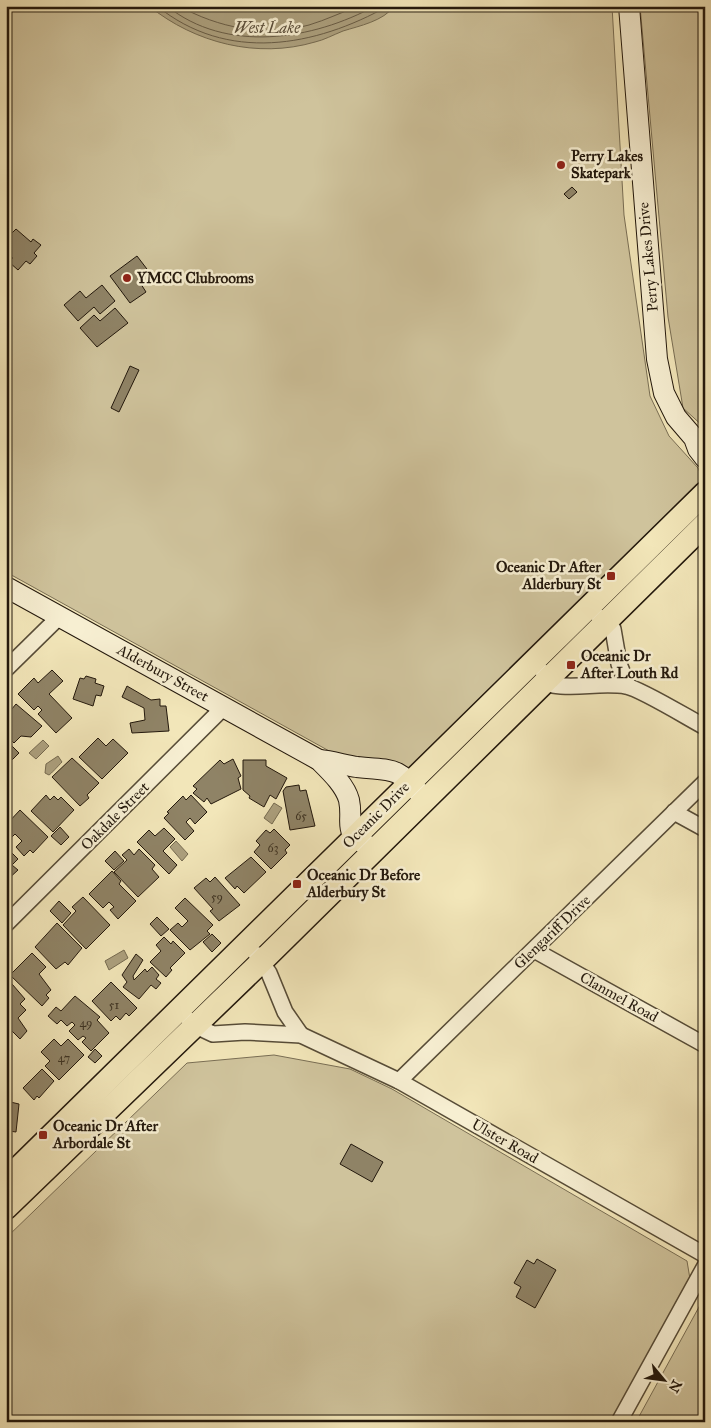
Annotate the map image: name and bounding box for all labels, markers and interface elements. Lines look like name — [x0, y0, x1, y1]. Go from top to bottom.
water label: West Lake — [234, 18, 301, 37]
place label: Perry Lakes Skatepark — [571, 147, 643, 183]
marker: Perry Lakes Skatepark — [555, 159, 567, 171]
street label: Perry Lakes Drive — [634, 201, 662, 313]
place label: YMCC Clubrooms — [136, 269, 254, 287]
marker: YMCC Clubrooms — [121, 272, 133, 284]
place label: Oceanic Dr After Alderbury St — [496, 558, 602, 594]
marker: Oceanic Dr After Alderbury St — [605, 570, 617, 582]
street label: Alderbury Street — [113, 640, 213, 706]
place label: Oceanic Dr After Louth Rd — [580, 647, 679, 682]
marker: Oceanic Dr After Louth Rd — [565, 659, 577, 671]
street label: Oakdale Street — [77, 778, 153, 854]
street label: Oceanic Drive — [339, 778, 413, 852]
house number: 65 — [295, 809, 307, 823]
house number: 63 — [268, 841, 279, 855]
place label: Oceanic Dr Before Alderbury St — [306, 866, 421, 902]
marker: Oceanic Dr Before Alderbury St — [291, 878, 303, 890]
house number: 59 — [211, 890, 223, 904]
street label: Glengariff Drive — [510, 891, 594, 973]
street label: Clanmel Road — [577, 968, 662, 1026]
house number: 51 — [109, 998, 119, 1012]
house number: 49 — [79, 1016, 93, 1030]
house number: 47 — [58, 1051, 70, 1065]
street label: Ulster Road — [469, 1115, 542, 1167]
place label: Oceanic Dr After Arbordale St — [52, 1117, 158, 1152]
marker: Oceanic Dr After Arbordale St — [37, 1129, 49, 1141]
north arrow — [638, 1356, 688, 1406]
text: N — [665, 1377, 685, 1395]

